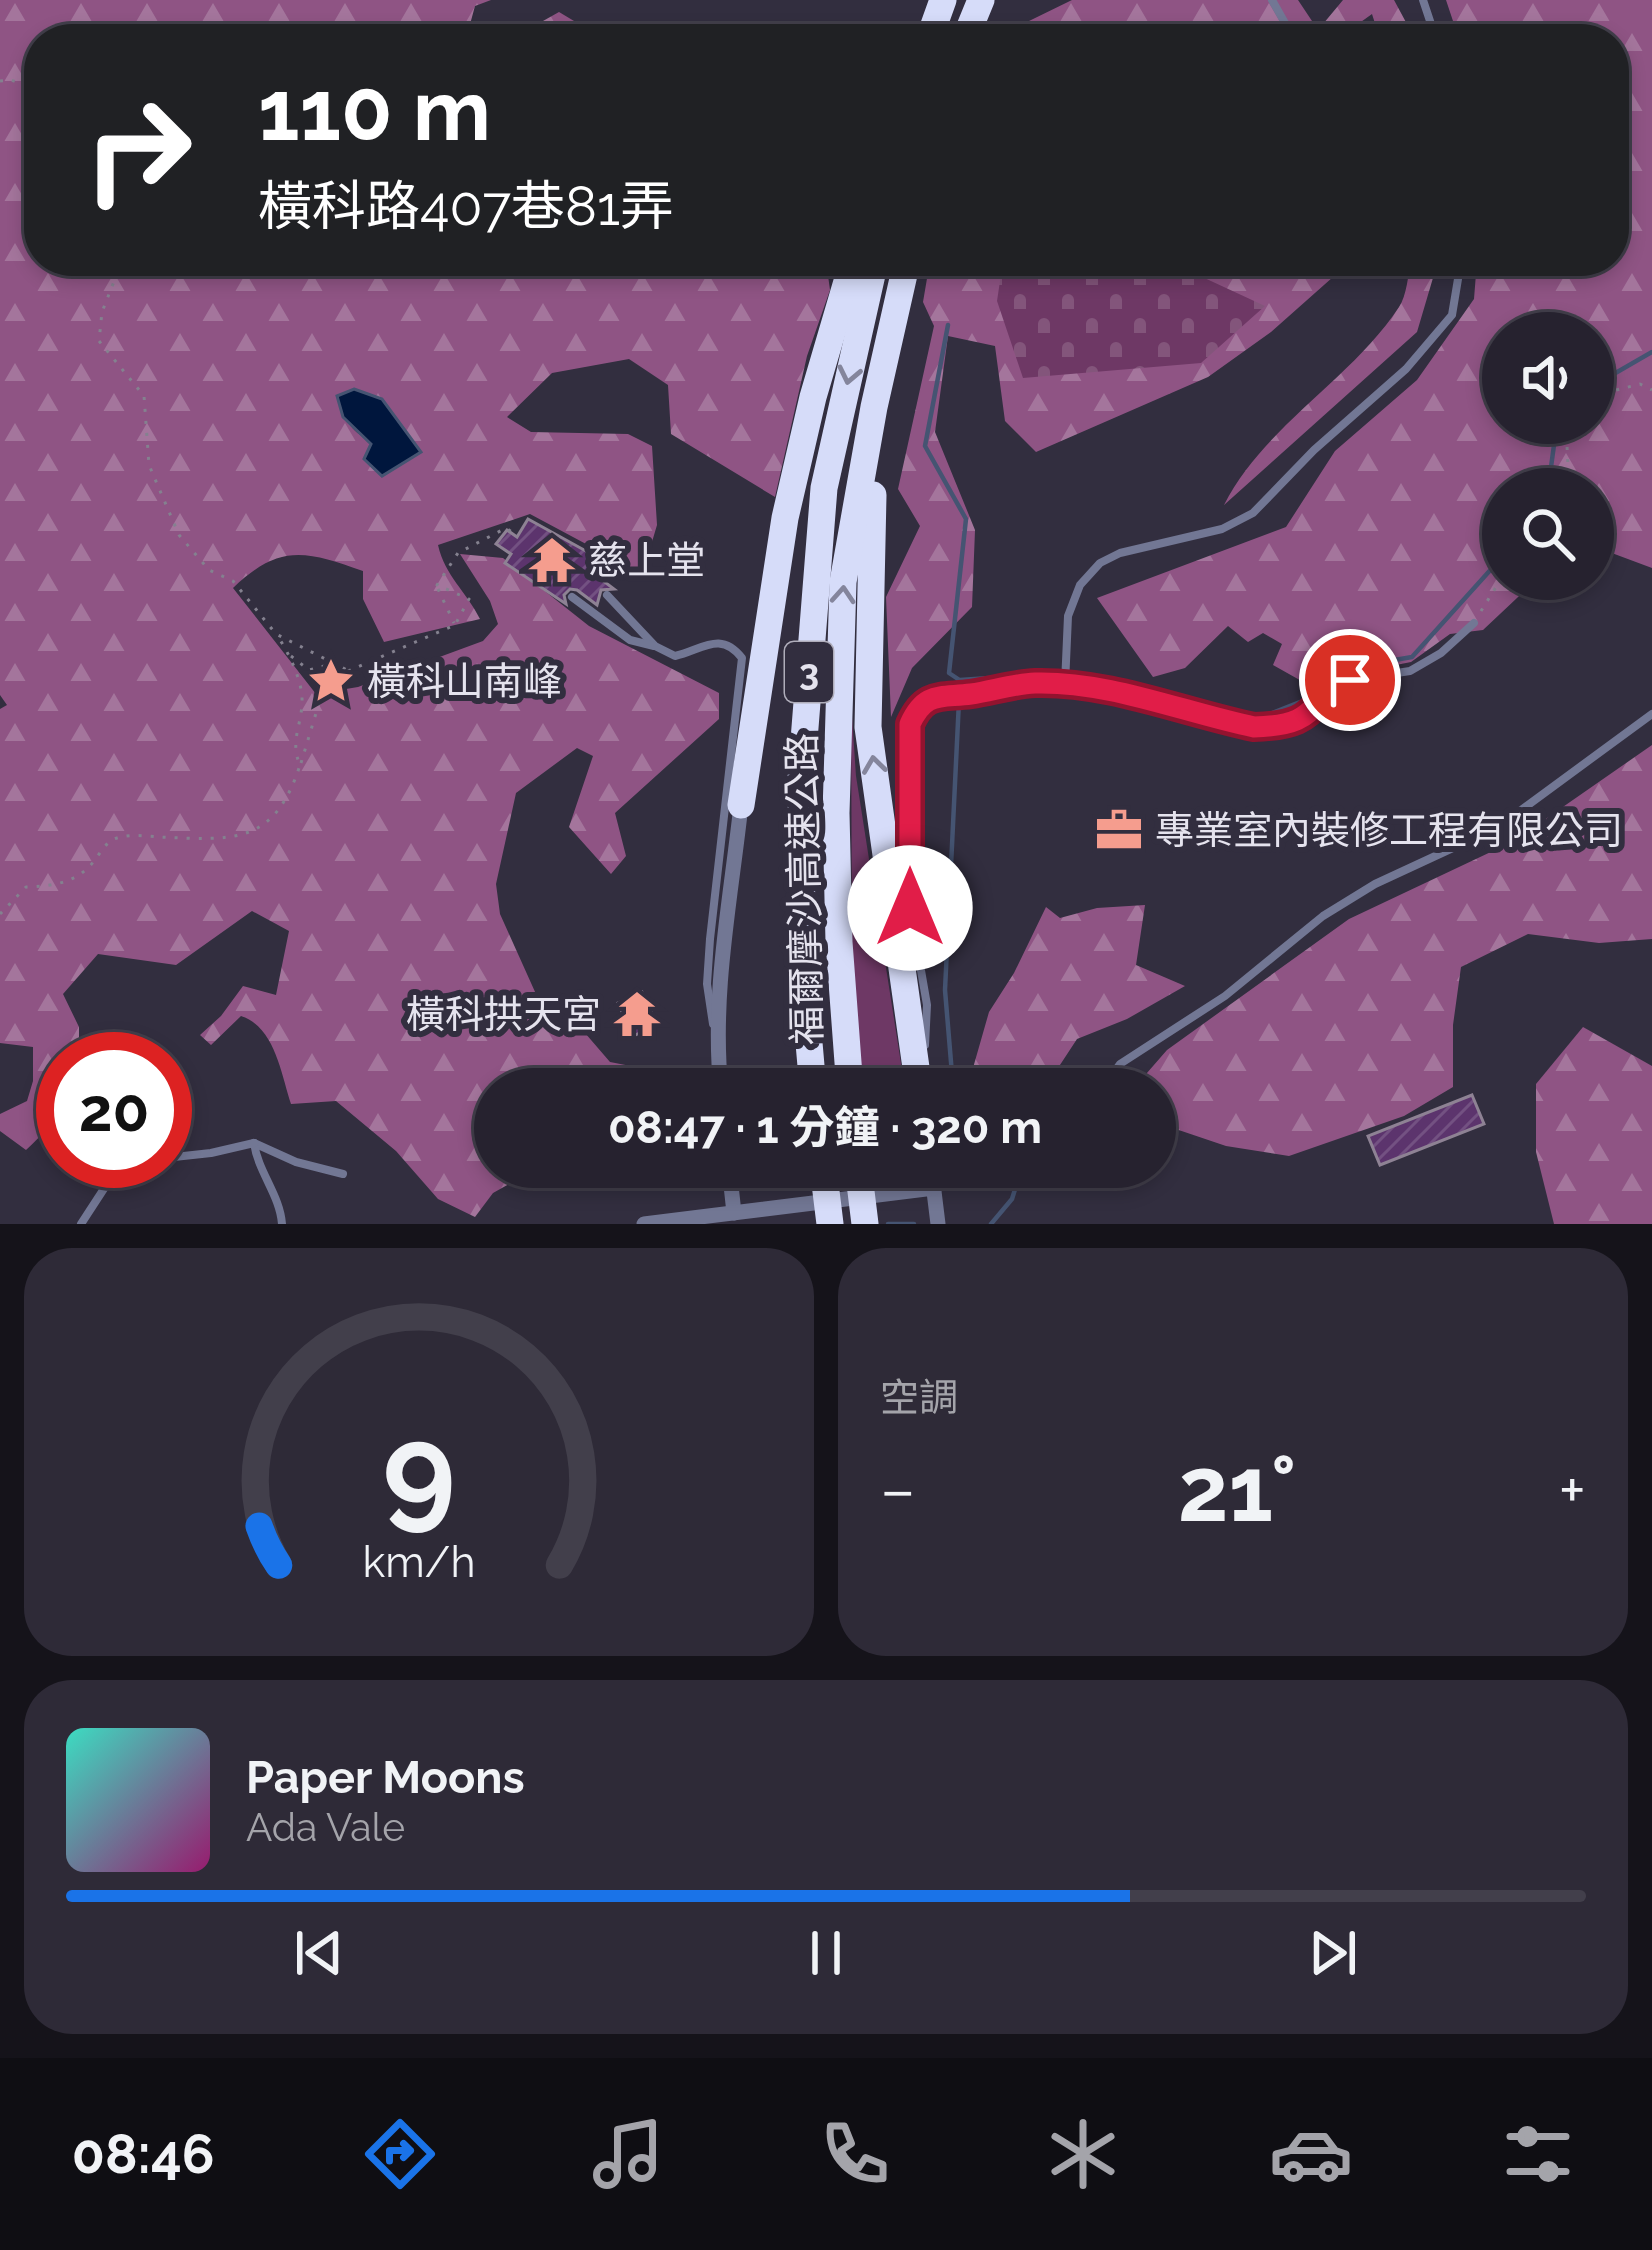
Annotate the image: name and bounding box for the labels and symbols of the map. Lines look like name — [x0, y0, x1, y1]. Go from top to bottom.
one-way arrow — [838, 365, 863, 385]
temple icon: 慈上堂 — [527, 535, 577, 585]
place label: 慈上堂 — [588, 537, 705, 583]
one-way arrow — [830, 585, 856, 604]
pin — [1299, 629, 1401, 731]
road number: 3 — [785, 642, 833, 702]
place icon: 橫科山南峰 — [306, 656, 356, 706]
place label: 橫科山南峰 — [367, 658, 562, 704]
street label: 福爾摩沙高速公路 — [778, 733, 830, 1045]
one-way arrow — [861, 755, 887, 775]
office icon: 專業室內裝修工程有限公司 — [1094, 805, 1144, 855]
place label: 專業室內裝修工程有限公司 — [1155, 807, 1623, 853]
position arrow — [847, 845, 973, 971]
temple icon: 橫科拱天宮 — [612, 989, 662, 1039]
place label: 橫科拱天宮 — [406, 991, 601, 1037]
speed limit sign: 20 — [36, 1032, 192, 1188]

